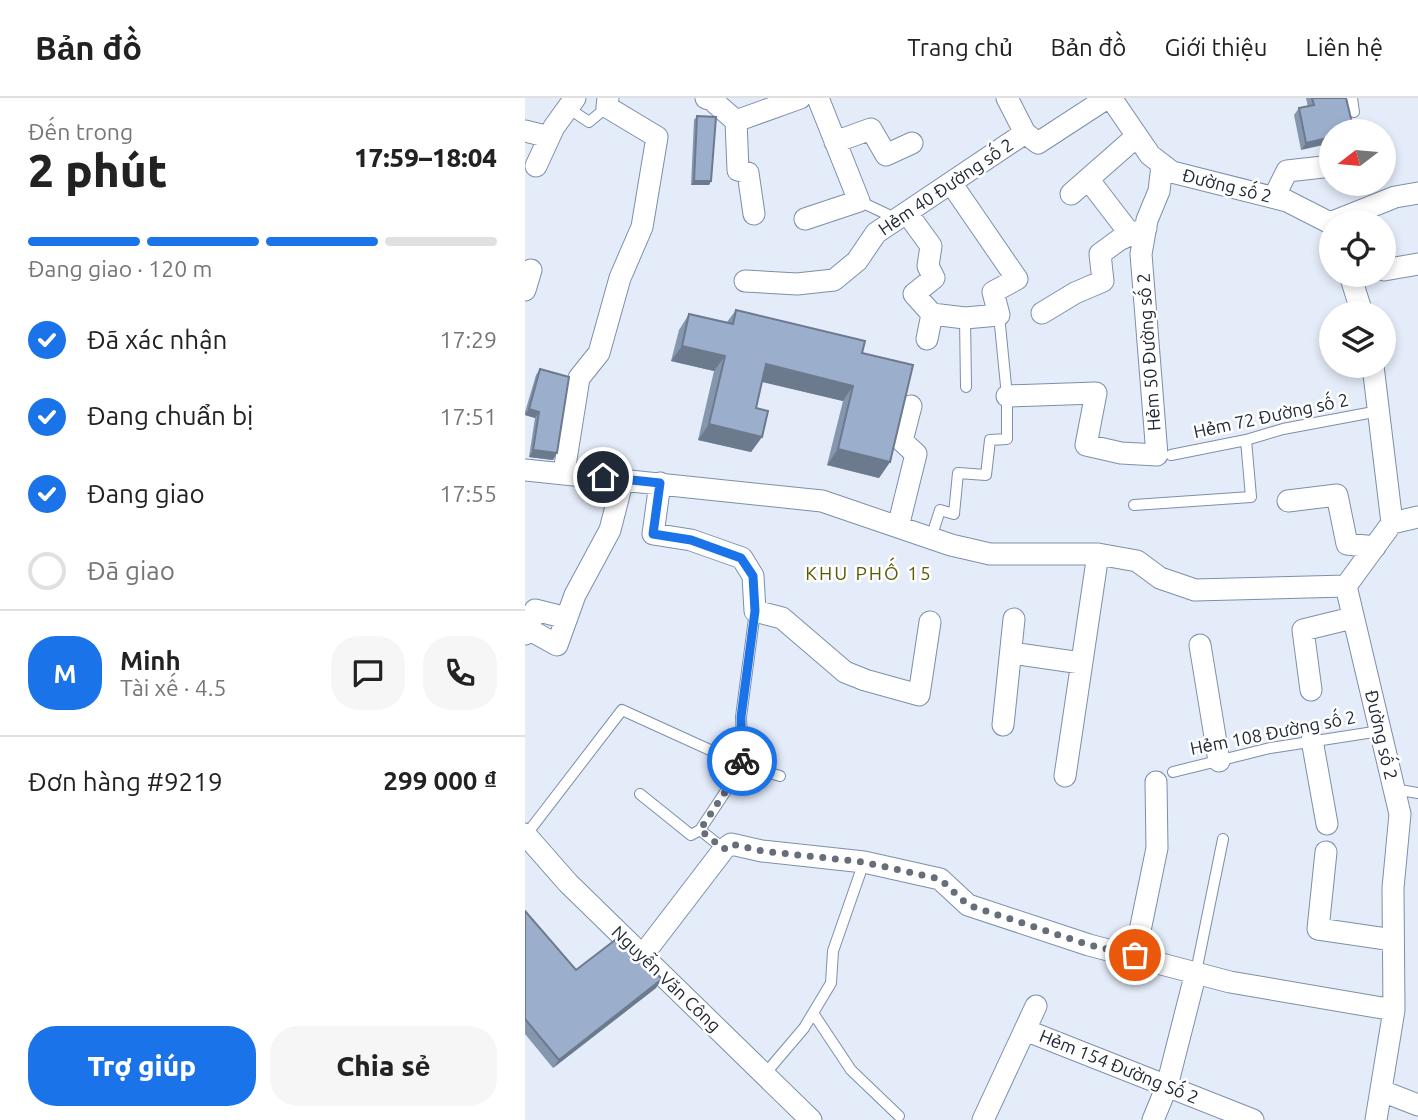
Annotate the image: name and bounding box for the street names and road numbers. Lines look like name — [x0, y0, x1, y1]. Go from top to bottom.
street label: Hẻm 40 Đường số 2 — [873, 132, 1017, 239]
street label: Đường số 2 — [1180, 162, 1275, 206]
street label: Hẻm 50 Đường số 2 — [1130, 272, 1163, 432]
street label: Hẻm 72 Đường số 2 — [1191, 386, 1350, 441]
street label: Đường số 2 — [1362, 687, 1404, 782]
street label: Hẻm 108 Đường số 2 — [1188, 704, 1357, 758]
street label: Nguyễn Văn Công — [608, 920, 727, 1035]
street label: Hẻm 154 Đường Số 2 — [1037, 1023, 1203, 1107]

